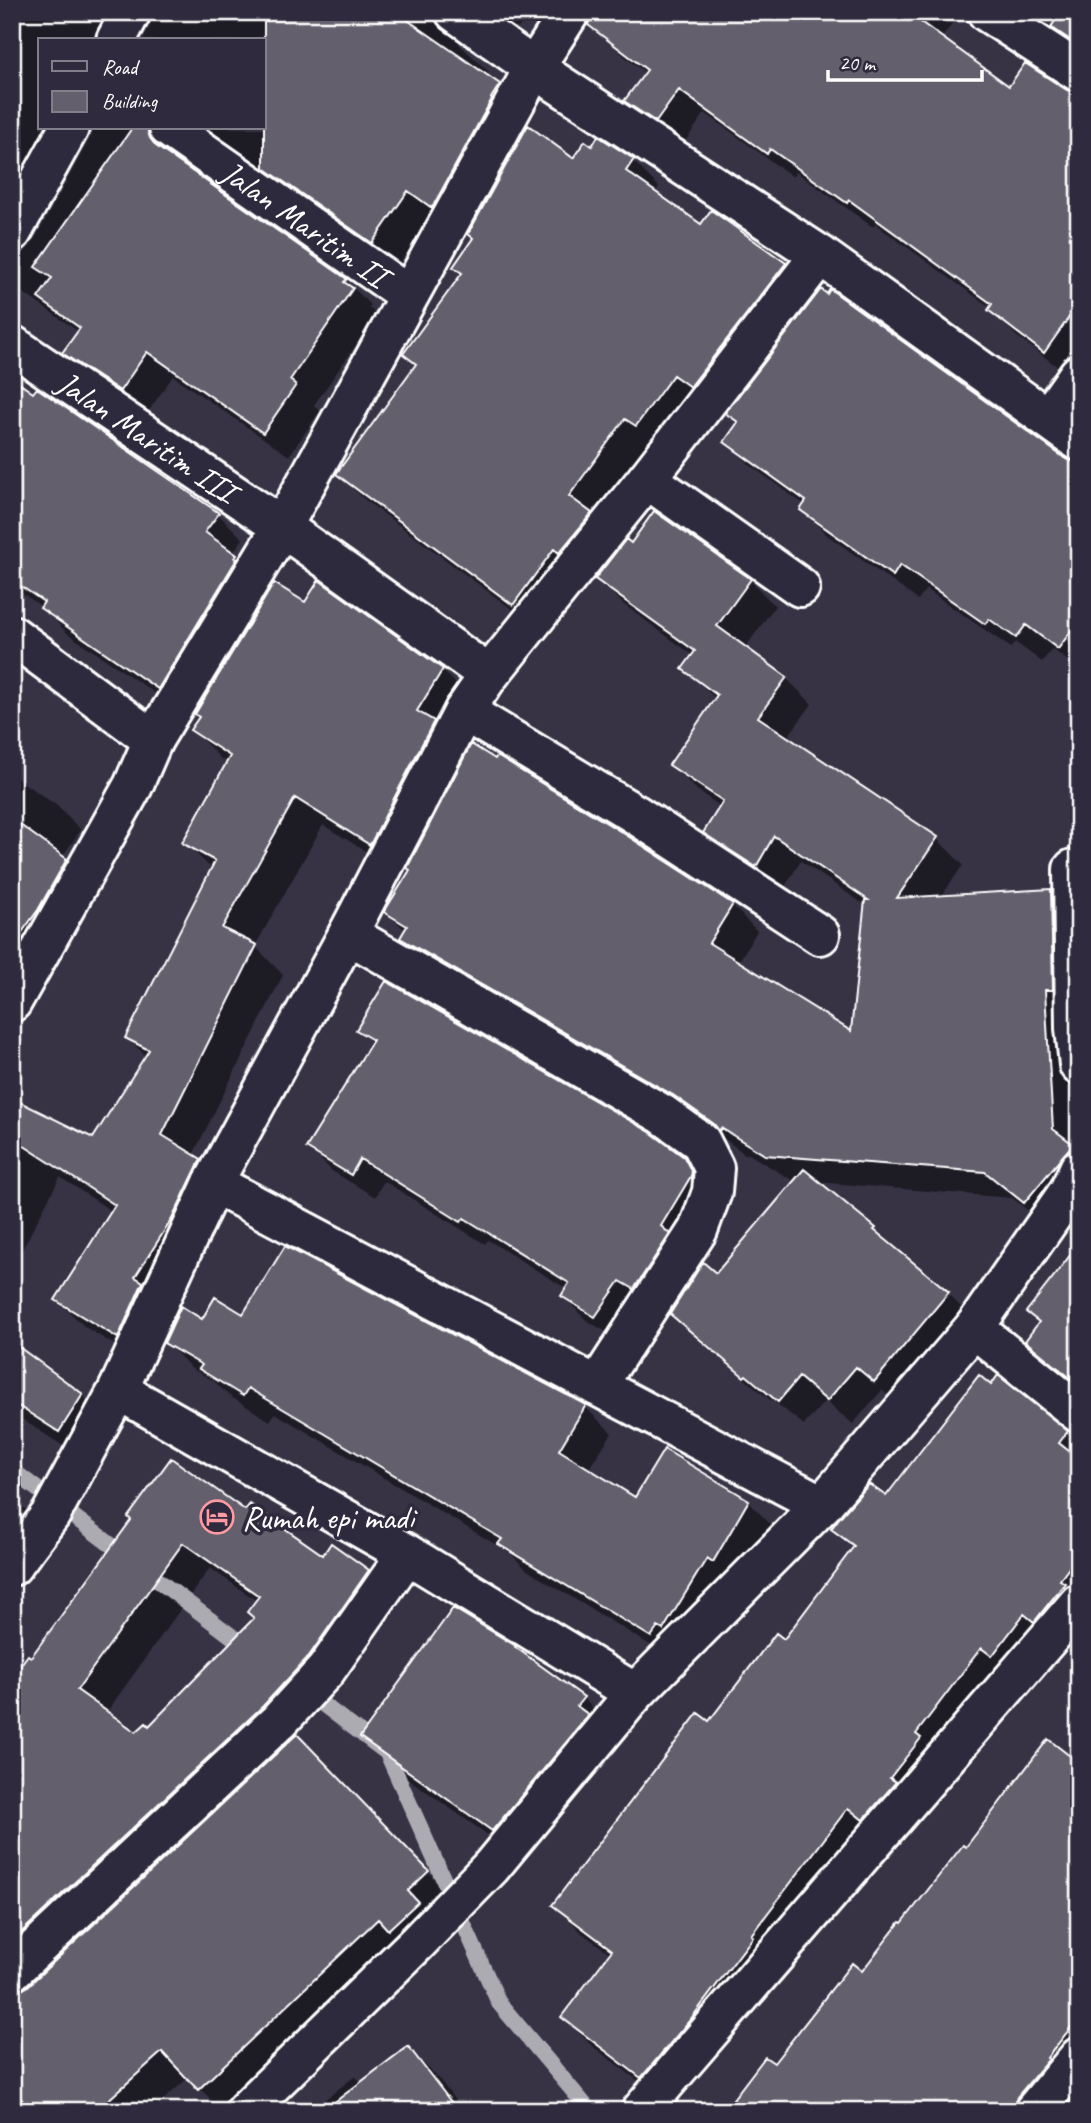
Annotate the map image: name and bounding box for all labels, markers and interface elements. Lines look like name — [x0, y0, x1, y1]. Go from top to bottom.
legend — [38, 38, 266, 130]
scale bar — [828, 38, 982, 82]
text: 20 m — [839, 50, 877, 76]
text: Road — [102, 54, 141, 80]
text: Building — [102, 88, 159, 114]
street label: Jalan Maritim II — [211, 150, 401, 300]
street label: Jalan Maritim III — [47, 361, 250, 516]
place label: Rumah epi madi — [242, 1497, 418, 1539]
hotel icon: Rumah epi madi — [198, 1498, 236, 1536]

